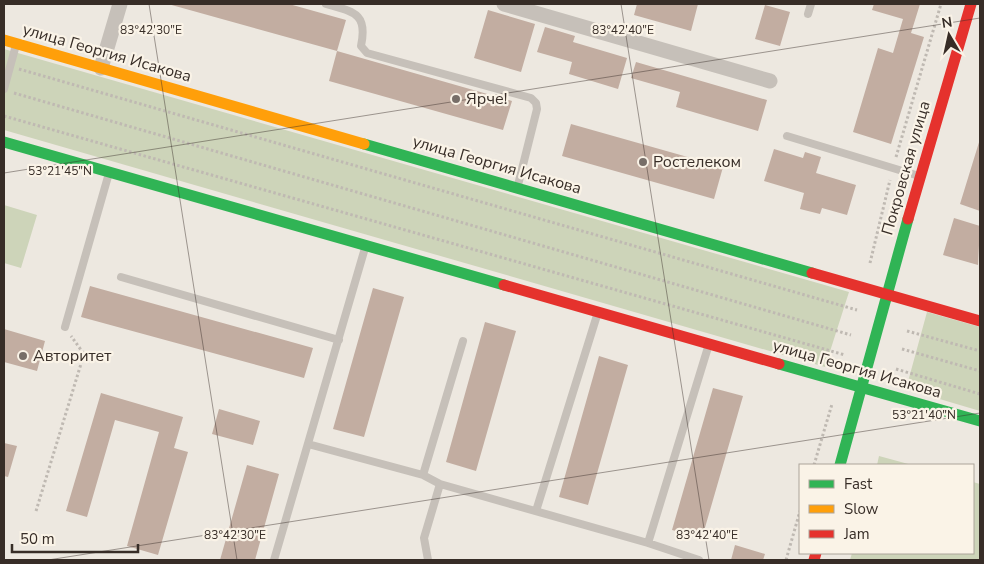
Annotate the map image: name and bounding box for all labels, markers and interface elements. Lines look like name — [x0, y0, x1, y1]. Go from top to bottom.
north arrow — [924, 10, 974, 60]
text: N — [940, 12, 954, 33]
street label: улица Георгия Исакова — [20, 18, 194, 88]
text: 83°42'30"E — [120, 22, 182, 38]
text: 83°42'40"E — [592, 22, 654, 38]
place label: Ярче! — [466, 88, 507, 110]
marker: Ярче! — [450, 93, 462, 105]
street label: Покровская улица — [876, 98, 936, 238]
street label: улица Георгия Исакова — [410, 130, 584, 200]
place label: Ростелеком — [653, 151, 741, 173]
marker: Ростелеком — [637, 156, 649, 168]
text: 53°21'45"N — [28, 163, 92, 179]
street label: улица Георгия Исакова — [770, 334, 944, 404]
place label: Авторитет — [33, 345, 112, 367]
marker: Авторитет — [17, 350, 29, 362]
text: 53°21'40"N — [892, 407, 956, 423]
legend — [799, 464, 974, 554]
text: Fast — [844, 474, 873, 494]
text: Slow — [844, 499, 879, 519]
scale bar — [12, 522, 139, 554]
text: Jam — [843, 524, 870, 544]
text: 83°42'30"E — [204, 527, 266, 543]
text: 83°42'40"E — [676, 527, 738, 543]
text: 50 m — [20, 529, 55, 549]

